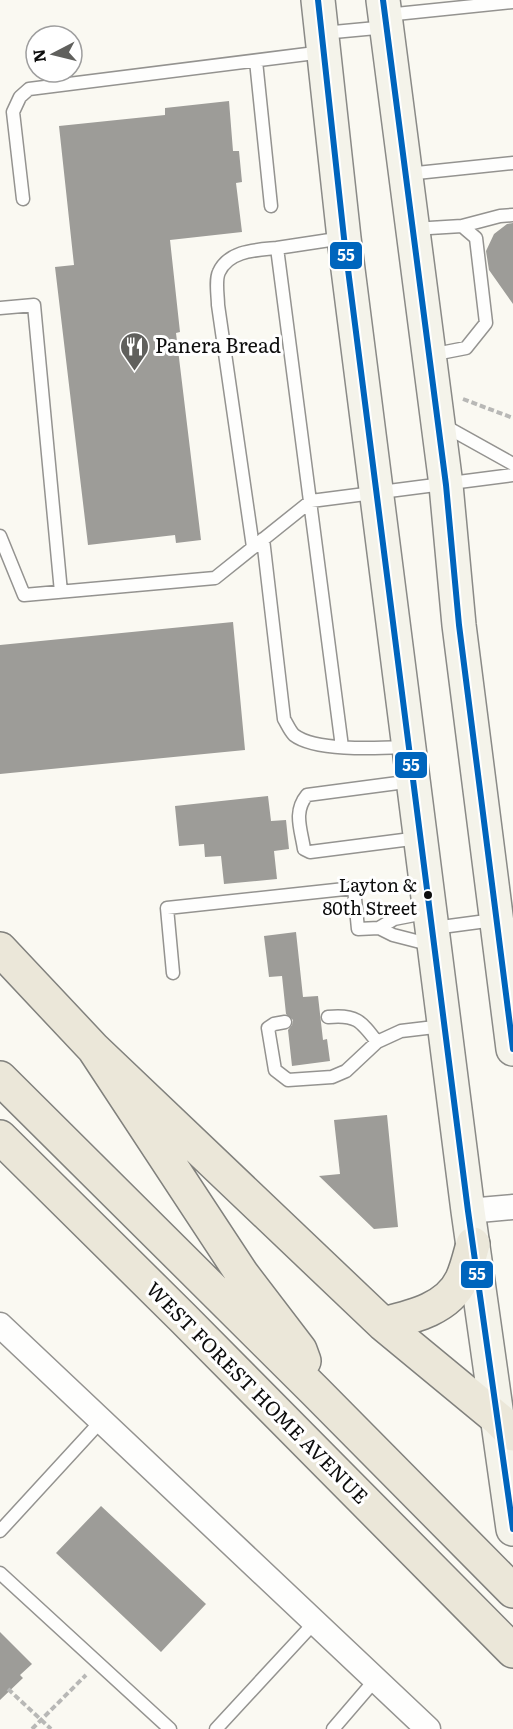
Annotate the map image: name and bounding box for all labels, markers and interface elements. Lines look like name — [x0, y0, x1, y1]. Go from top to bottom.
north arrow — [24, 24, 84, 84]
text: N — [25, 48, 51, 64]
line badge: 55 — [329, 241, 363, 270]
text: 55 — [337, 242, 355, 266]
place label: Panera Bread — [155, 329, 281, 359]
restaurant icon: Panera Bread — [118, 330, 150, 372]
line badge: 55 — [394, 751, 428, 779]
text: 55 — [402, 752, 420, 776]
place label: Layton & 80th Street — [322, 871, 418, 921]
marker: Layton & 80th Street — [422, 889, 434, 901]
line badge: 55 — [460, 1260, 494, 1289]
text: 55 — [468, 1261, 486, 1285]
street label: WEST FOREST HOME AVENUE — [140, 1274, 376, 1510]

